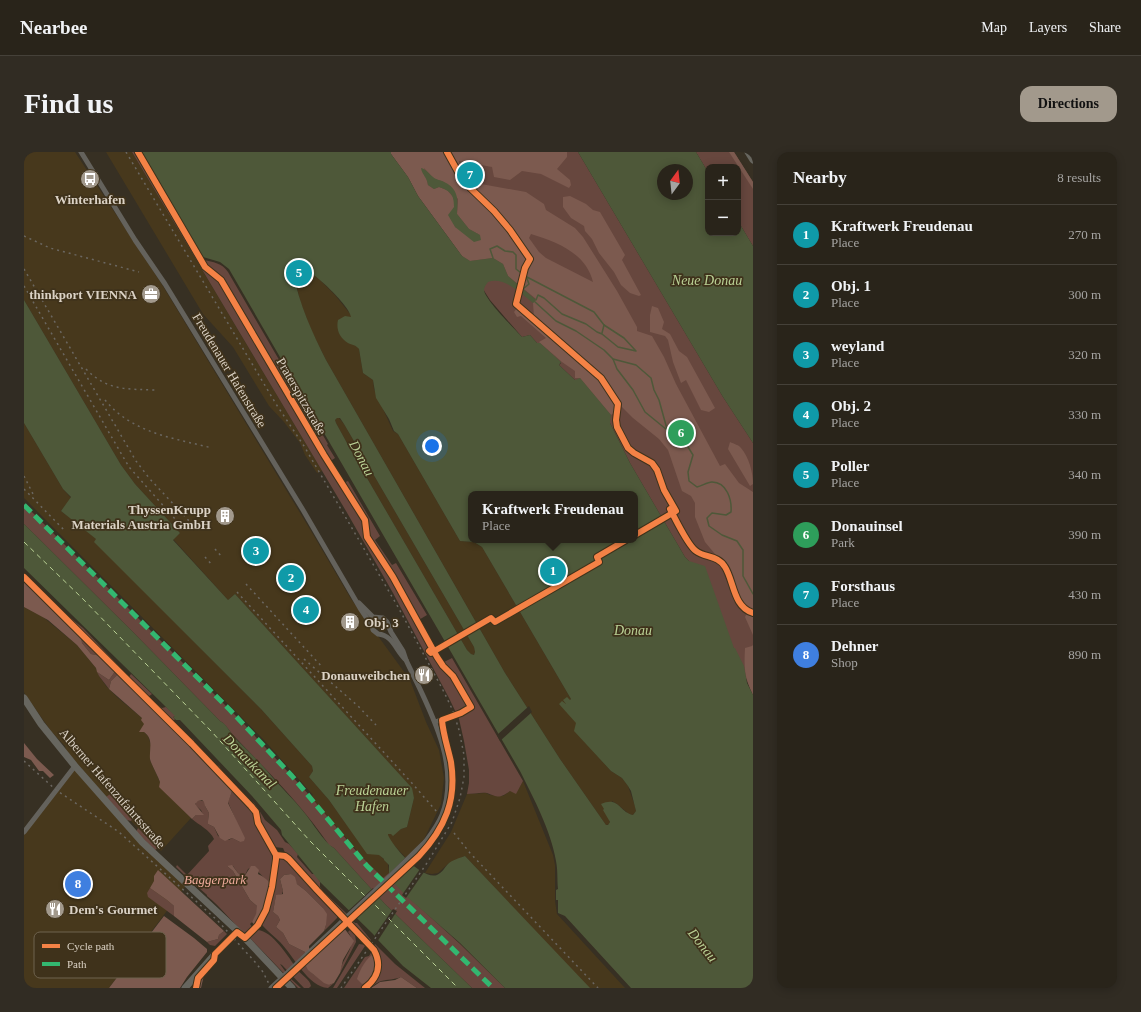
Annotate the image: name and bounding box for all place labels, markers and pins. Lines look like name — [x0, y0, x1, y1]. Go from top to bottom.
pin: 7 — [457, 160, 483, 190]
bus stop icon: Winterhafen — [79, 168, 101, 190]
place label: Winterhafen — [55, 192, 126, 207]
pin: 5 — [286, 258, 312, 288]
office icon: thinkport VIENNA — [140, 283, 162, 305]
place label: thinkport VIENNA — [29, 287, 138, 302]
pin: 6 — [668, 418, 694, 448]
place label: ThyssenKrupp Materials Austria GmbH — [72, 502, 211, 532]
building icon: ThyssenKrupp Materials Austria GmbH — [214, 505, 236, 527]
pin: 3 — [243, 536, 269, 566]
pin: 1 — [540, 556, 566, 586]
pin: 2 — [278, 563, 304, 593]
pin: 4 — [293, 595, 319, 625]
building icon: Obj. 3 — [339, 611, 361, 633]
place label: Obj. 3 — [364, 615, 399, 630]
restaurant icon: Donauweibchen — [413, 664, 435, 686]
place label: Donauweibchen — [321, 668, 411, 683]
pin: 8 — [65, 869, 91, 899]
restaurant icon: Dem's Gourmet — [44, 898, 66, 920]
place label: Dem's Gourmet — [69, 902, 158, 917]

